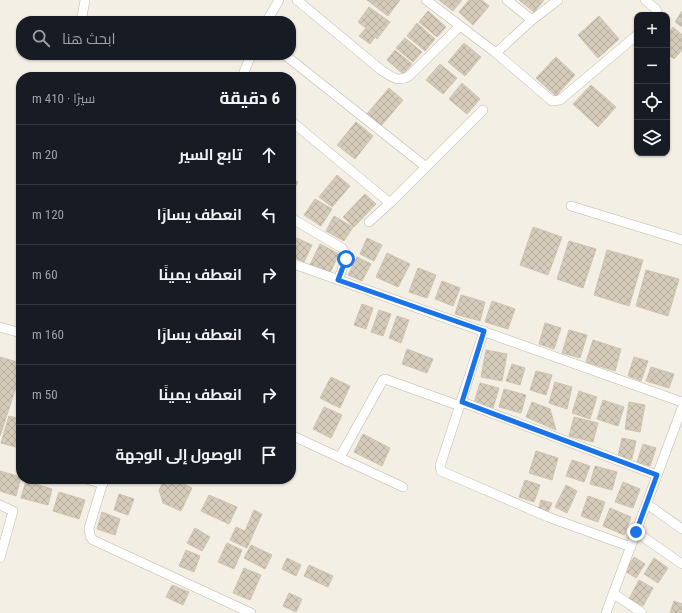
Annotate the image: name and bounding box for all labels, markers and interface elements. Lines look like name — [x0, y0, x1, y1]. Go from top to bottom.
map controls — [634, 12, 670, 156]
button: + — [634, 12, 670, 48]
search box — [16, 16, 296, 60]
icon: search — [30, 27, 52, 49]
text: ابحث هنا — [62, 30, 116, 48]
button: − — [634, 48, 670, 84]
button: locate — [634, 84, 670, 120]
text: 6 دقيقة — [219, 88, 280, 108]
text: سيرًا · 410 m — [32, 91, 95, 106]
button: layers — [634, 120, 670, 156]
icon: ahead — [258, 144, 280, 166]
text: تابع السير — [179, 146, 242, 164]
text: 20 m — [32, 147, 58, 162]
icon: left — [258, 204, 280, 226]
text: انعطف يسارًا — [157, 206, 242, 224]
text: 120 m — [32, 207, 64, 222]
route start — [337, 250, 355, 268]
icon: right — [258, 264, 280, 286]
text: انعطف يمينًا — [159, 266, 242, 284]
text: 60 m — [32, 267, 58, 282]
icon: left — [258, 324, 280, 346]
text: انعطف يسارًا — [157, 326, 242, 344]
text: 160 m — [32, 327, 64, 342]
icon: right — [258, 384, 280, 406]
text: انعطف يمينًا — [159, 386, 242, 404]
text: 50 m — [32, 387, 58, 402]
icon: arrive — [258, 444, 280, 466]
text: الوصول إلى الوجهة — [116, 446, 242, 464]
route end — [627, 523, 645, 541]

